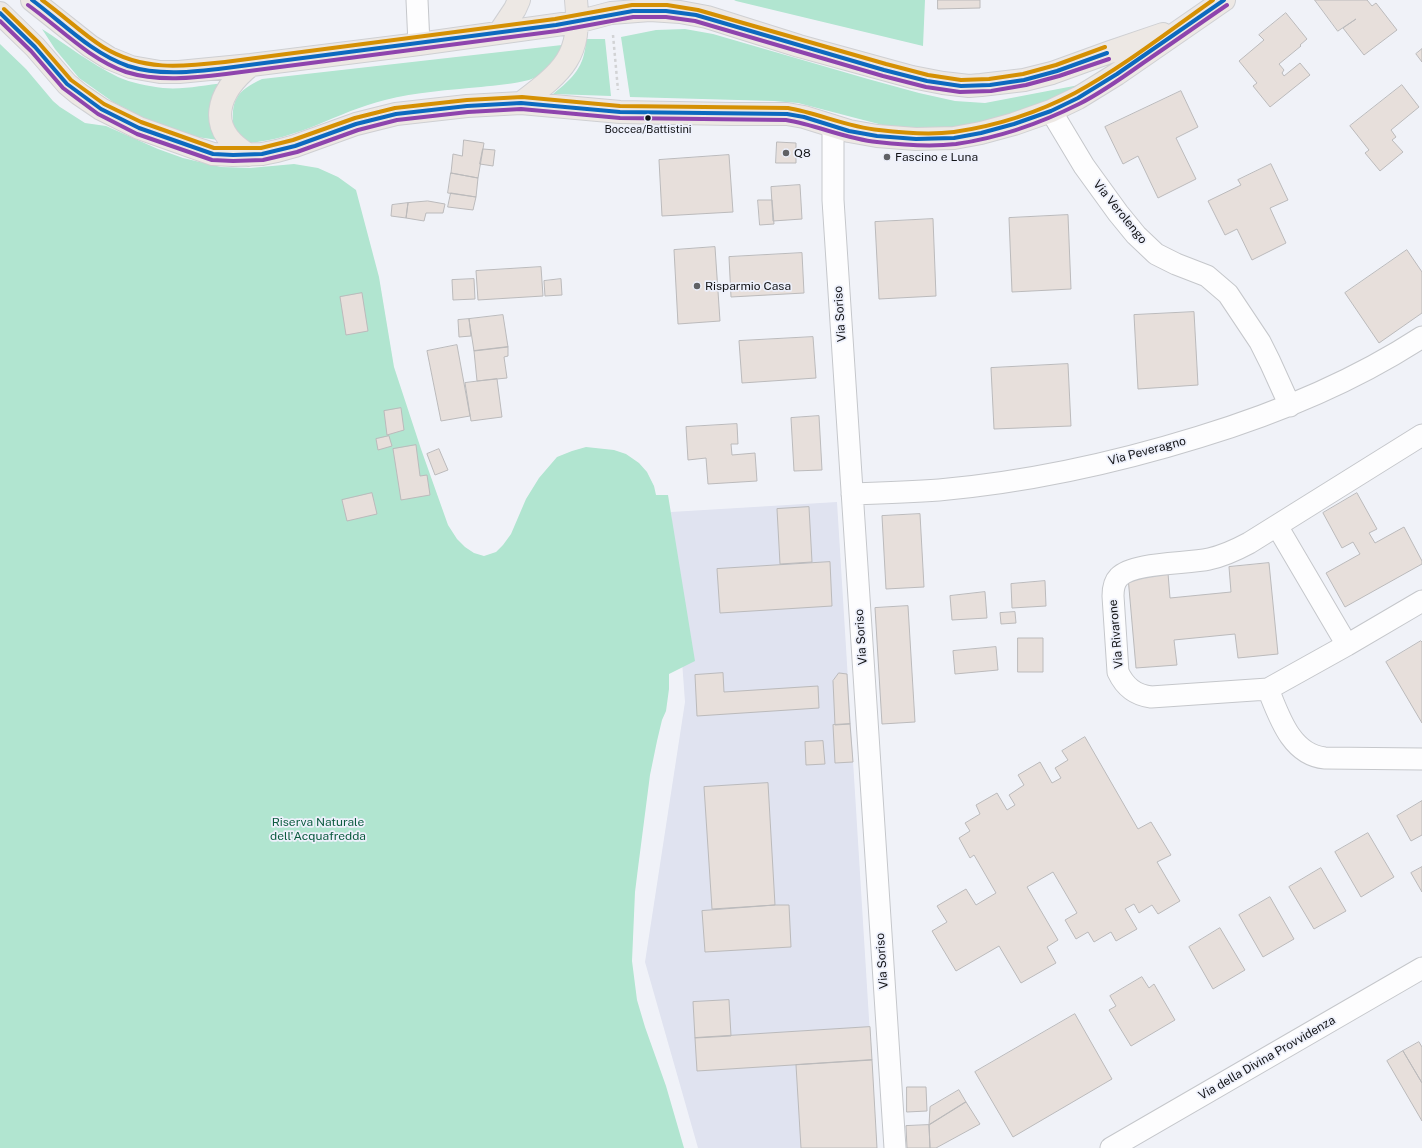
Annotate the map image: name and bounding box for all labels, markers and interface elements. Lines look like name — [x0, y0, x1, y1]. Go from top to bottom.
marker: Boccea/Battistini — [643, 113, 653, 123]
place label: Boccea/Battistini — [604, 123, 692, 137]
place label: Q8 — [794, 146, 811, 160]
marker: Q8 — [781, 148, 791, 158]
place label: Fascino e Luna — [895, 150, 978, 164]
marker: Fascino e Luna — [882, 152, 892, 162]
street label: Via Verolengo — [1090, 177, 1150, 247]
place label: Risparmio Casa — [705, 279, 791, 293]
marker: Risparmio Casa — [692, 281, 702, 291]
street label: Via Soriso — [831, 286, 849, 342]
street label: Via Peveragno — [1107, 434, 1187, 468]
street label: Via Rivarone — [1106, 599, 1126, 669]
street label: Via Soriso — [852, 609, 870, 665]
park label: Riserva Naturale dell'Acquafredda — [270, 815, 366, 843]
street label: Via Soriso — [873, 933, 891, 989]
street label: Via della Divina Provvidenza — [1196, 1013, 1338, 1103]

